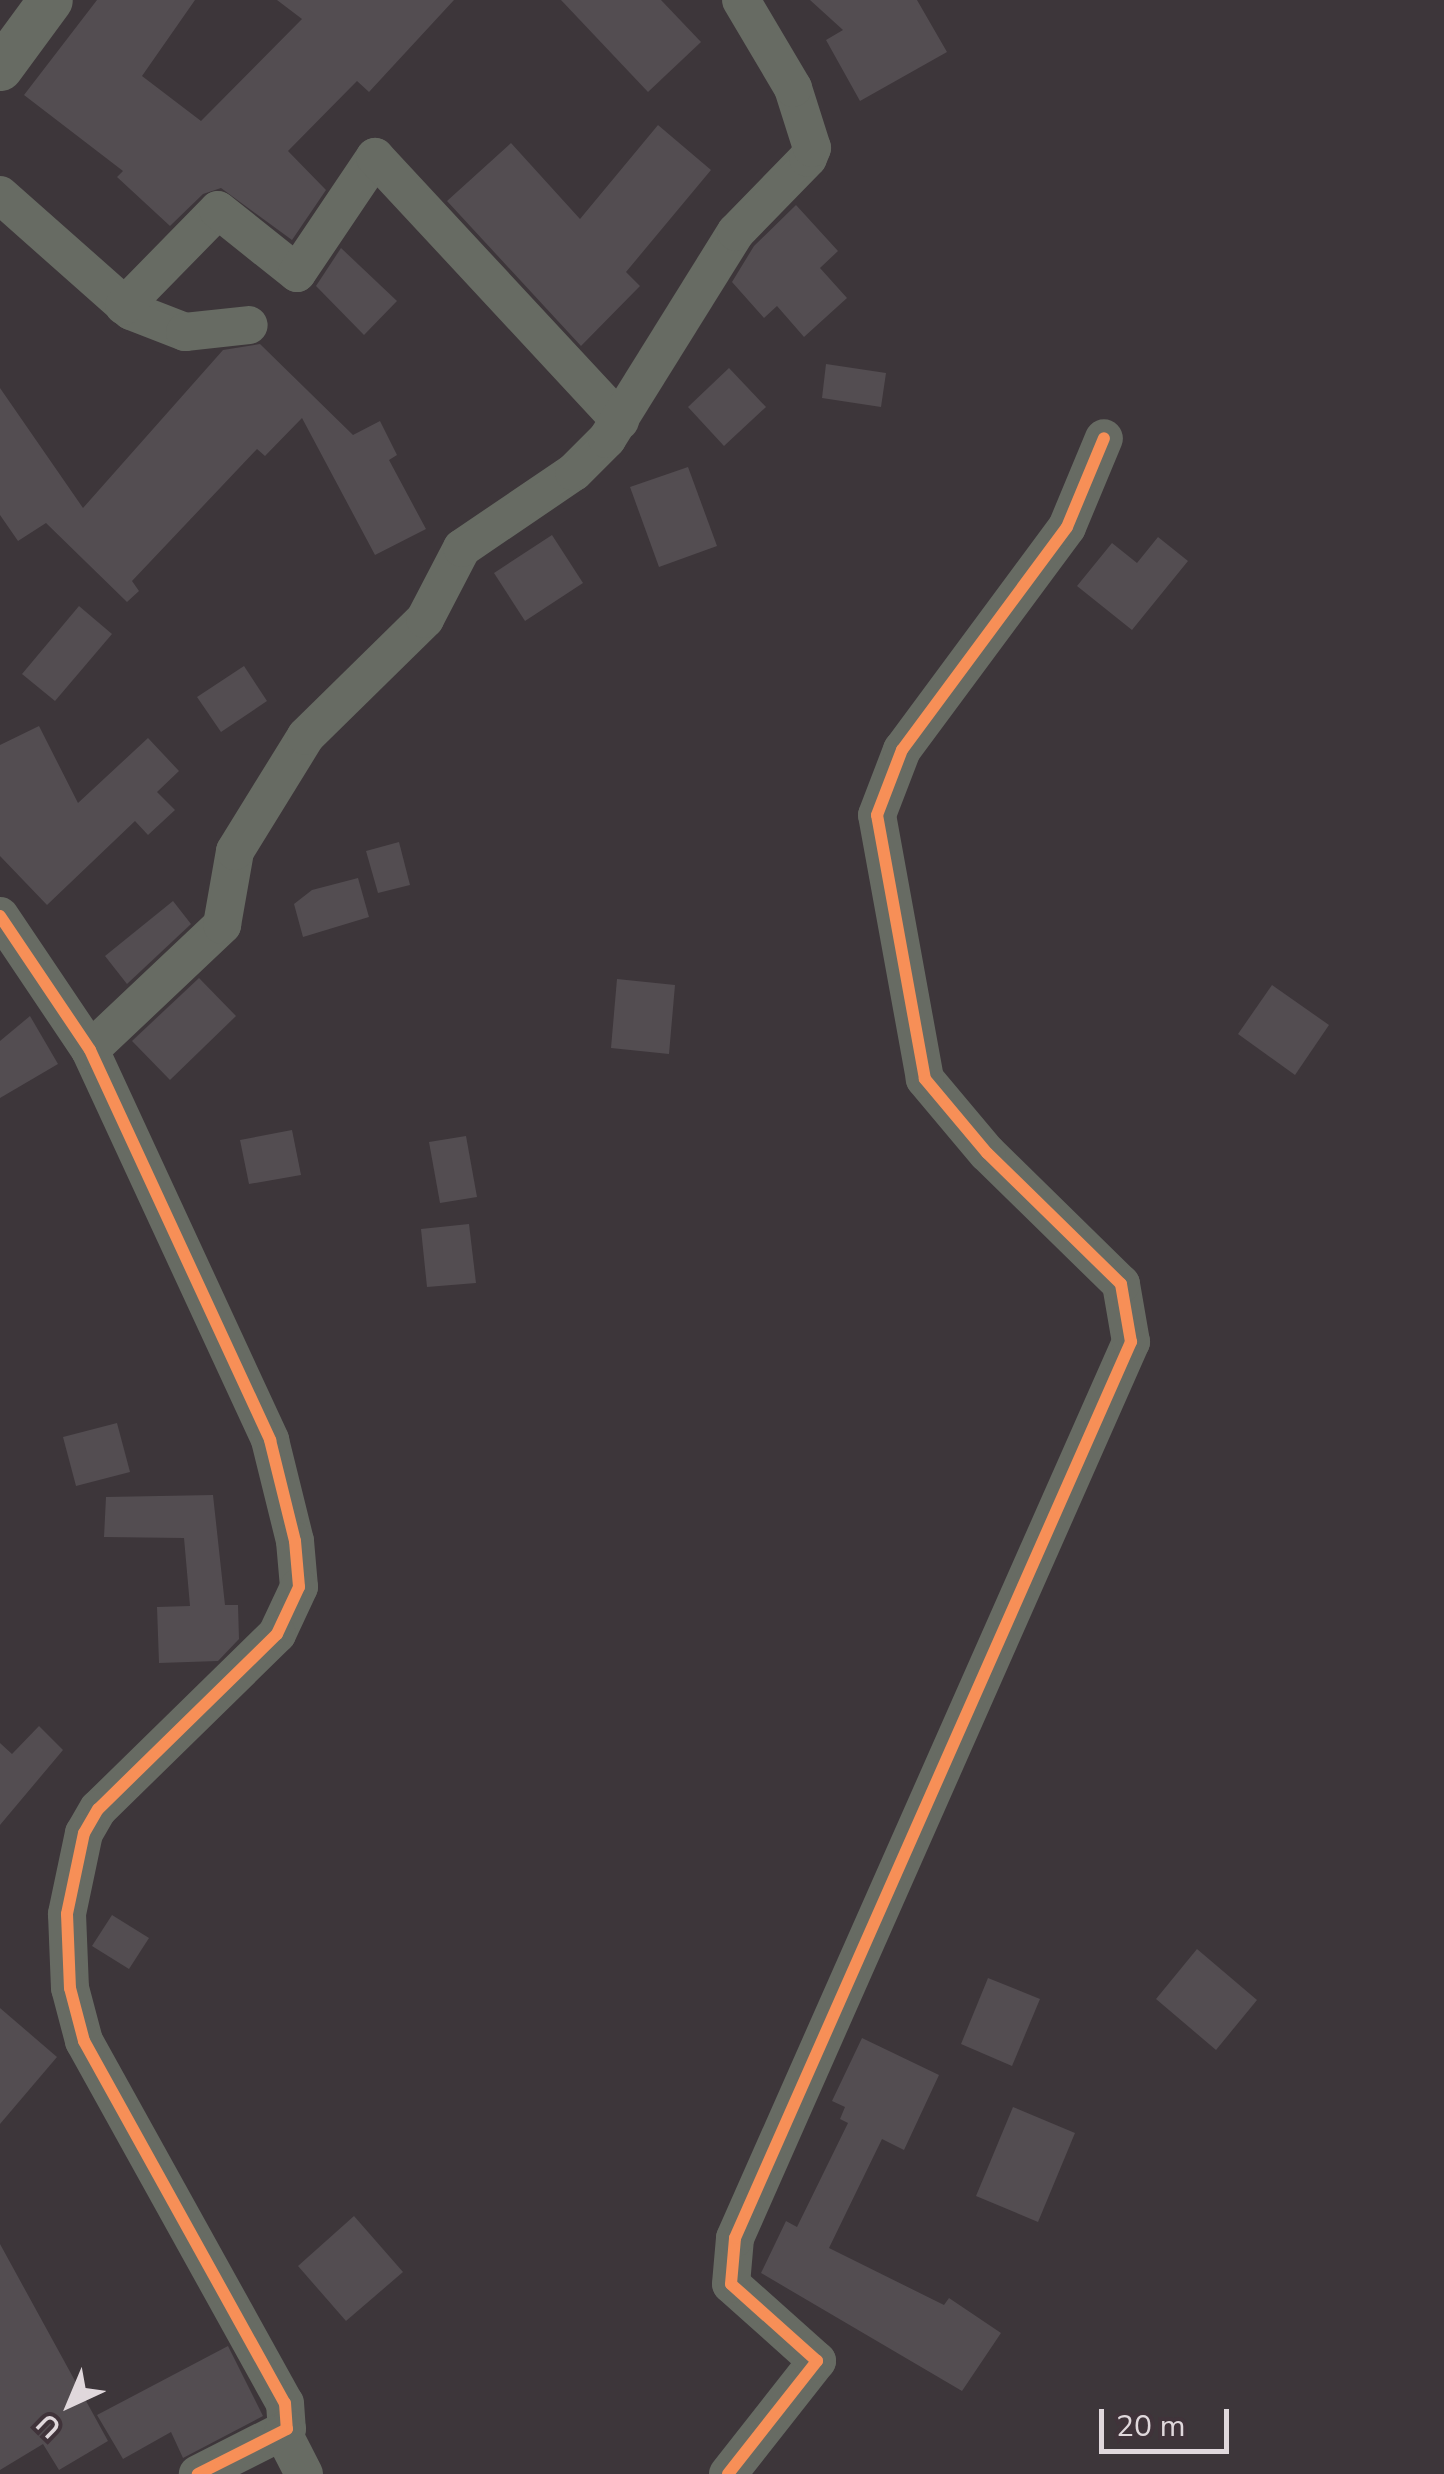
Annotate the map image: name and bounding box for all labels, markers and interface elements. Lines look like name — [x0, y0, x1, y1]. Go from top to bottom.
north arrow — [20, 2354, 120, 2454]
scale bar — [1104, 2389, 1234, 2451]
text: U — [29, 2405, 70, 2446]
text: 20 m — [1116, 2406, 1185, 2447]

